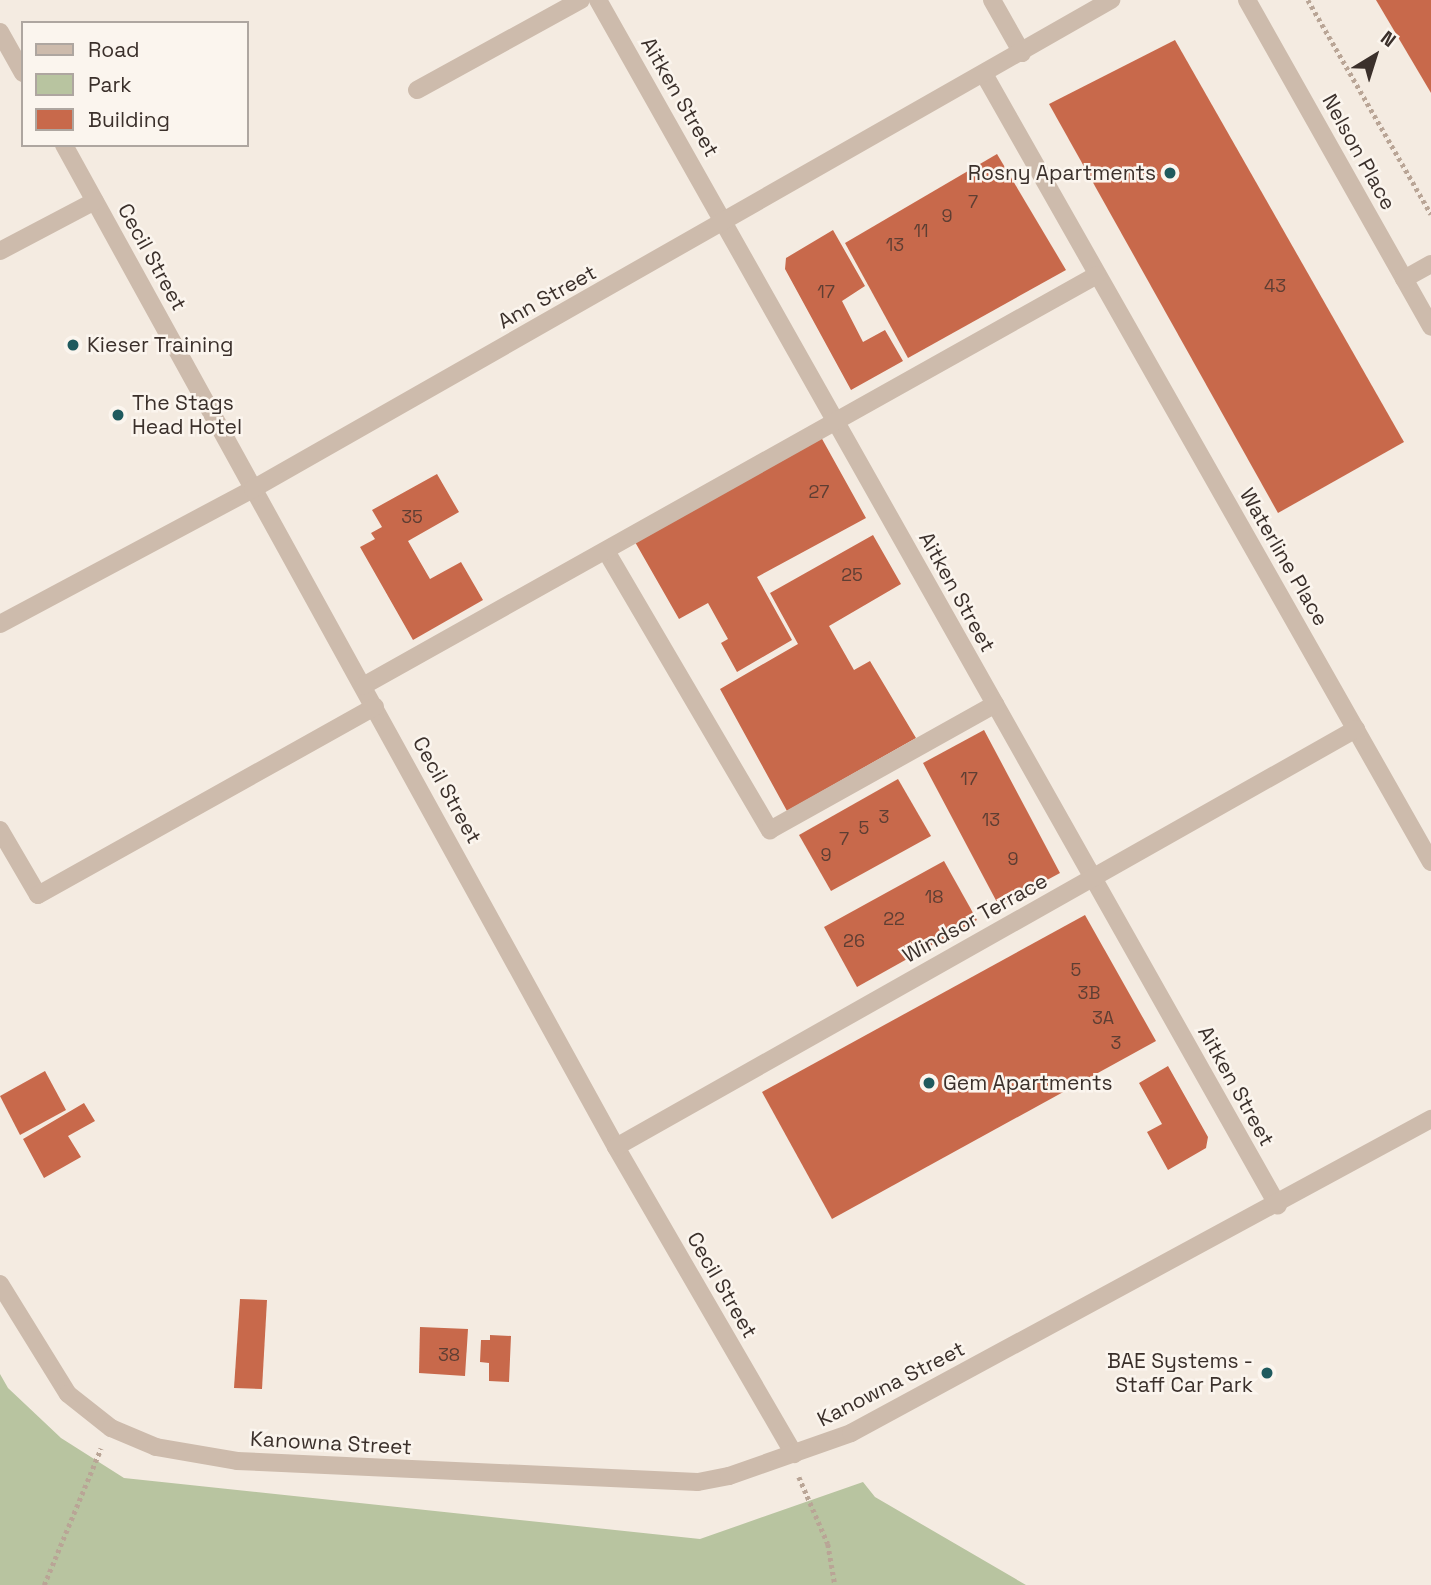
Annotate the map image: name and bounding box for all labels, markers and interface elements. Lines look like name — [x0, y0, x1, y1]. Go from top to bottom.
legend — [21, 21, 248, 147]
north arrow — [1340, 21, 1410, 91]
text: N — [1376, 25, 1401, 53]
street label: Aitken Street — [636, 33, 724, 161]
text: Road — [88, 36, 140, 63]
text: Park — [88, 71, 132, 98]
street label: Nelson Place — [1317, 90, 1401, 214]
text: Building — [88, 106, 170, 133]
place label: Rosny Apartments — [968, 160, 1156, 186]
marker: Rosny Apartments — [1162, 165, 1178, 181]
house number: 7 — [968, 191, 978, 213]
street label: Cecil Street — [112, 199, 192, 315]
house number: 9 — [941, 205, 953, 227]
house number: 11 — [913, 220, 929, 242]
house number: 13 — [886, 234, 904, 256]
street label: Ann Street — [493, 260, 601, 334]
house number: 43 — [1264, 275, 1286, 297]
house number: 17 — [817, 281, 835, 303]
place label: Kieser Training — [87, 332, 234, 358]
marker: Kieser Training — [65, 337, 81, 353]
place label: The Stags Head Hotel — [132, 390, 242, 440]
marker: The Stags Head Hotel — [110, 407, 126, 423]
house number: 27 — [809, 481, 829, 503]
street label: Waterline Place — [1234, 484, 1334, 630]
house number: 35 — [401, 506, 423, 528]
street label: Aitken Street — [914, 527, 1000, 657]
house number: 25 — [841, 564, 863, 586]
street label: Cecil Street — [407, 732, 487, 848]
house number: 17 — [960, 768, 978, 790]
house number: 3 — [879, 806, 889, 828]
house number: 13 — [982, 809, 1000, 831]
house number: 5 — [859, 817, 869, 839]
house number: 7 — [839, 828, 849, 850]
house number: 9 — [820, 844, 832, 866]
house number: 9 — [1007, 848, 1019, 870]
street label: Windsor Terrace — [898, 868, 1052, 968]
house number: 18 — [925, 886, 943, 908]
house number: 22 — [883, 908, 905, 930]
house number: 26 — [843, 930, 865, 952]
house number: 5 — [1071, 959, 1081, 981]
house number: 3B — [1078, 982, 1100, 1004]
house number: 3A — [1092, 1007, 1114, 1029]
street label: Aitken Street — [1193, 1021, 1279, 1151]
house number: 3 — [1111, 1032, 1121, 1054]
place label: Gem Apartments — [943, 1070, 1113, 1096]
marker: Gem Apartments — [921, 1075, 937, 1091]
street label: Cecil Street — [682, 1227, 762, 1343]
street label: Kanowna Street — [813, 1336, 969, 1432]
house number: 38 — [438, 1344, 460, 1366]
place label: BAE Systems - Staff Car Park — [1106, 1348, 1253, 1398]
marker: BAE Systems - Staff Car Park — [1259, 1365, 1275, 1381]
street label: Kanowna Street — [250, 1426, 412, 1460]

